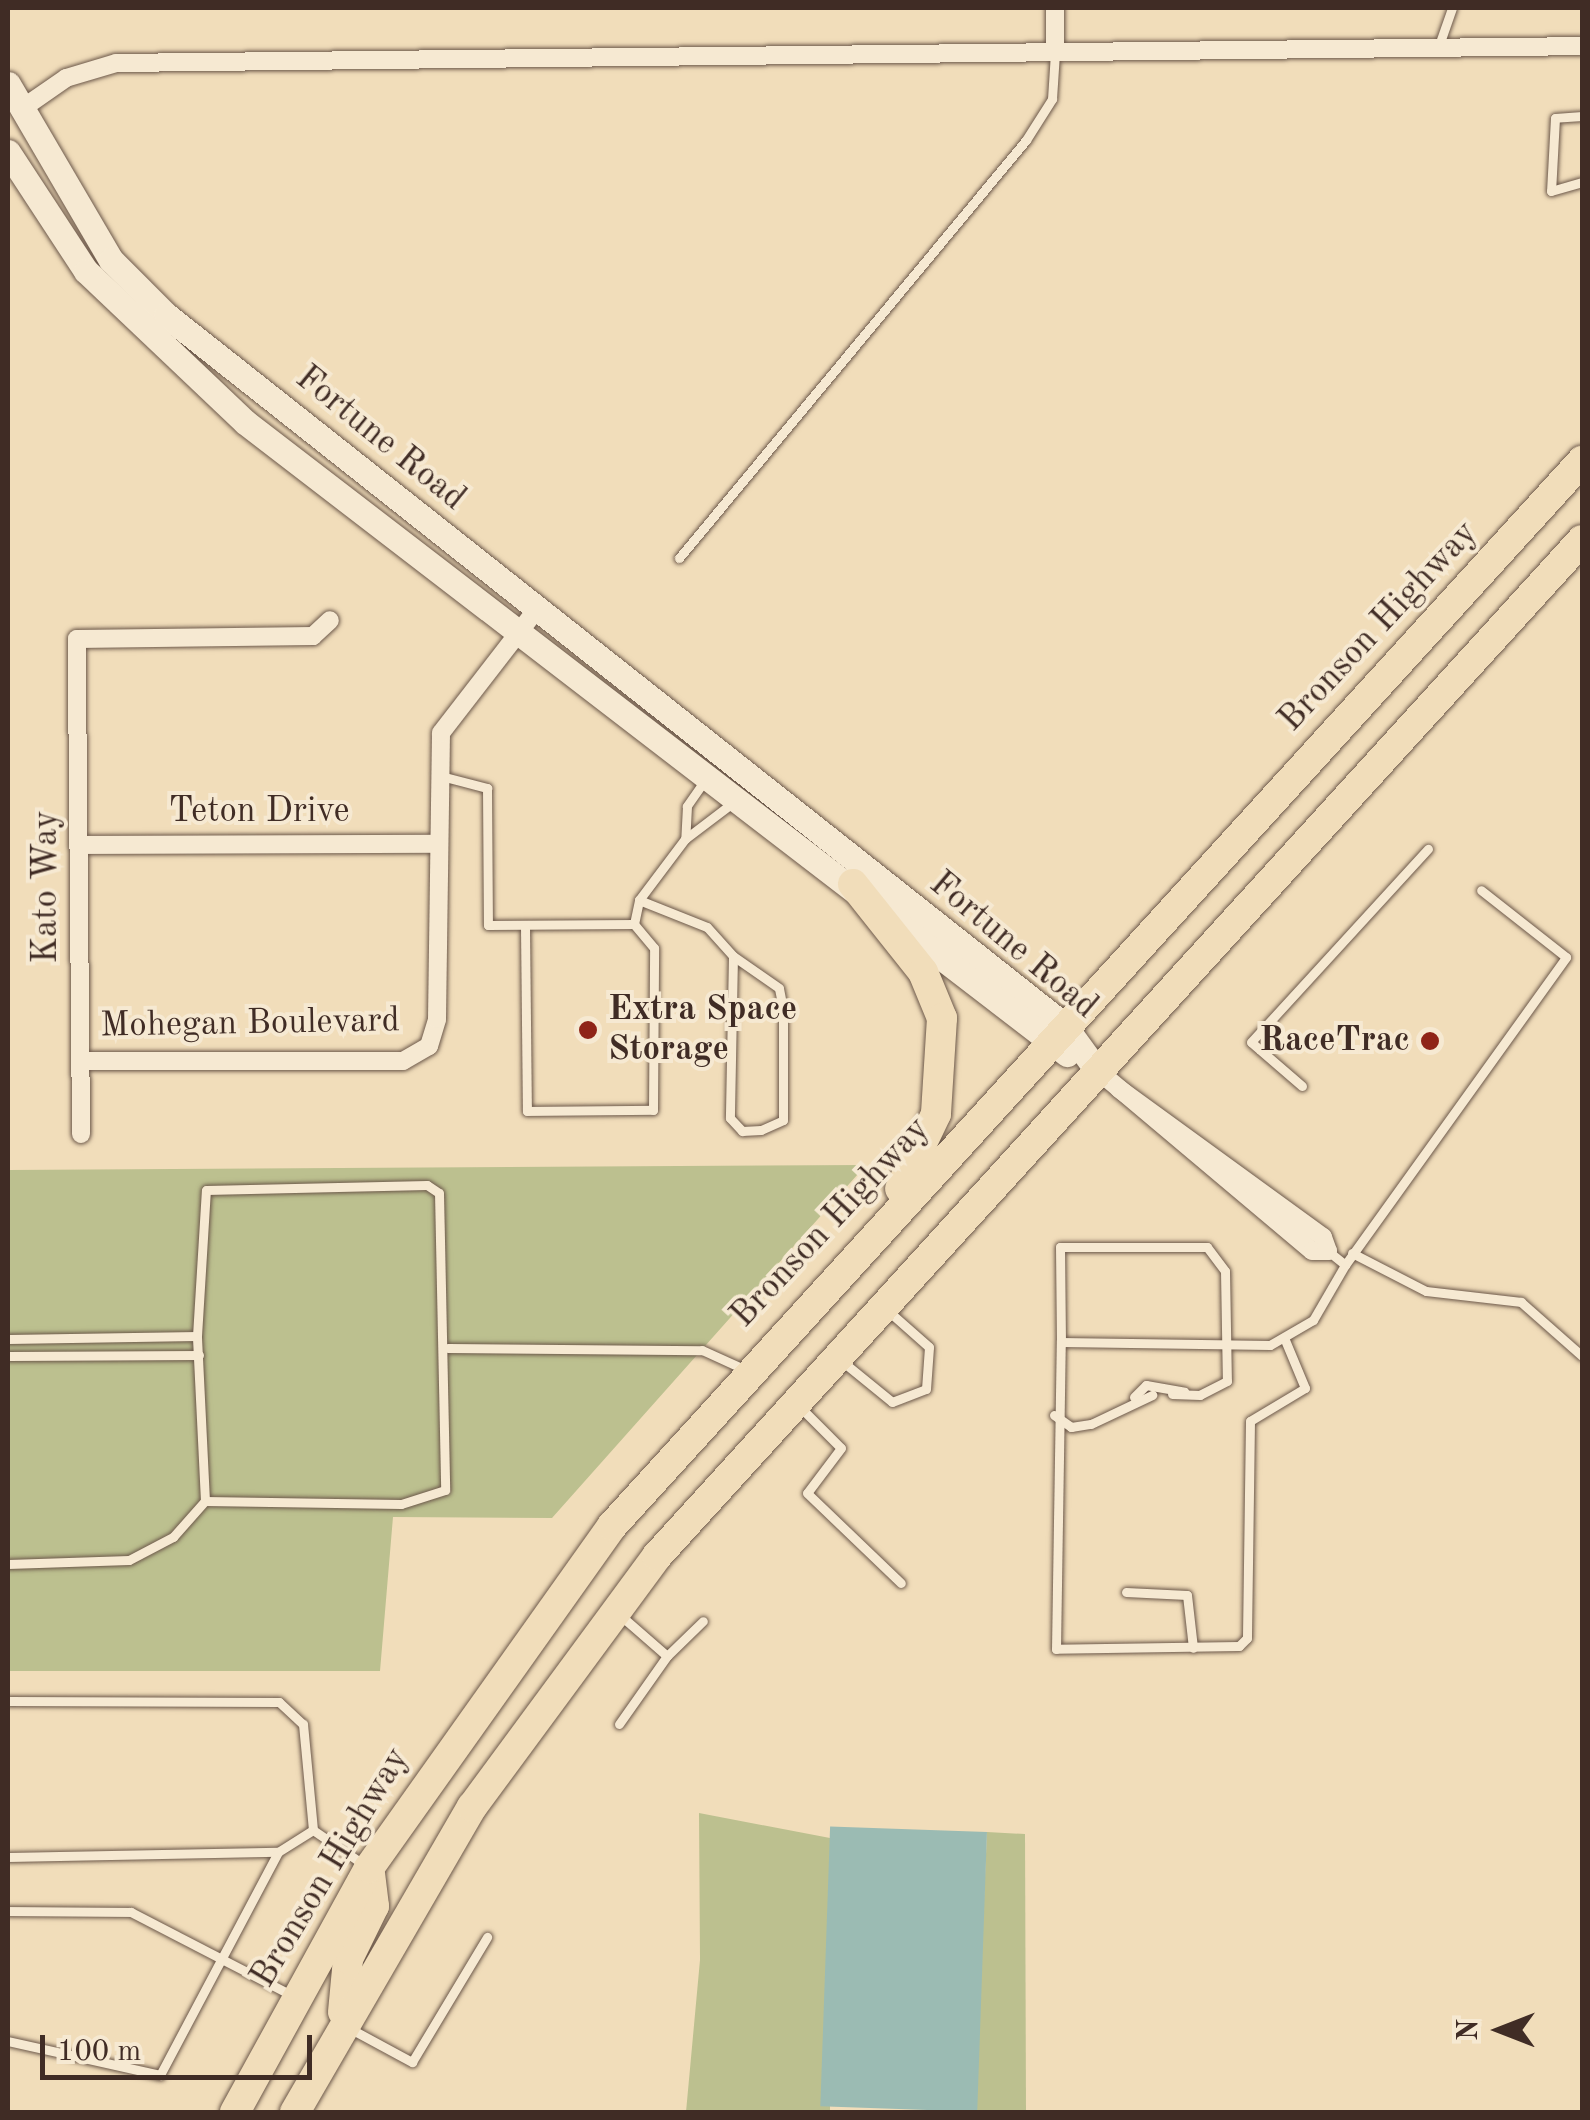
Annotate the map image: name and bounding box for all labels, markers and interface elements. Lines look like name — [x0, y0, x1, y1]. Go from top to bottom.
street label: Fortune Road — [287, 358, 473, 520]
street label: Bronson Highway — [1271, 513, 1487, 741]
street label: Teton Drive — [168, 791, 350, 833]
street label: Kato Way — [26, 810, 68, 964]
street label: Fortune Road — [920, 864, 1106, 1028]
place label: Extra Space Storage — [608, 989, 797, 1071]
street label: Mohegan Boulevard — [100, 1000, 400, 1048]
marker: Extra Space Storage — [577, 1019, 599, 1041]
place label: RaceTrac — [1259, 1020, 1410, 1062]
marker: RaceTrac — [1419, 1030, 1441, 1052]
street label: Bronson Highway — [723, 1109, 939, 1337]
street label: Bronson Highway — [243, 1740, 419, 1996]
north arrow — [1450, 1980, 1550, 2080]
scale bar — [45, 2015, 318, 2077]
text: N — [1456, 2019, 1484, 2041]
text: 100 m — [57, 2037, 141, 2067]

